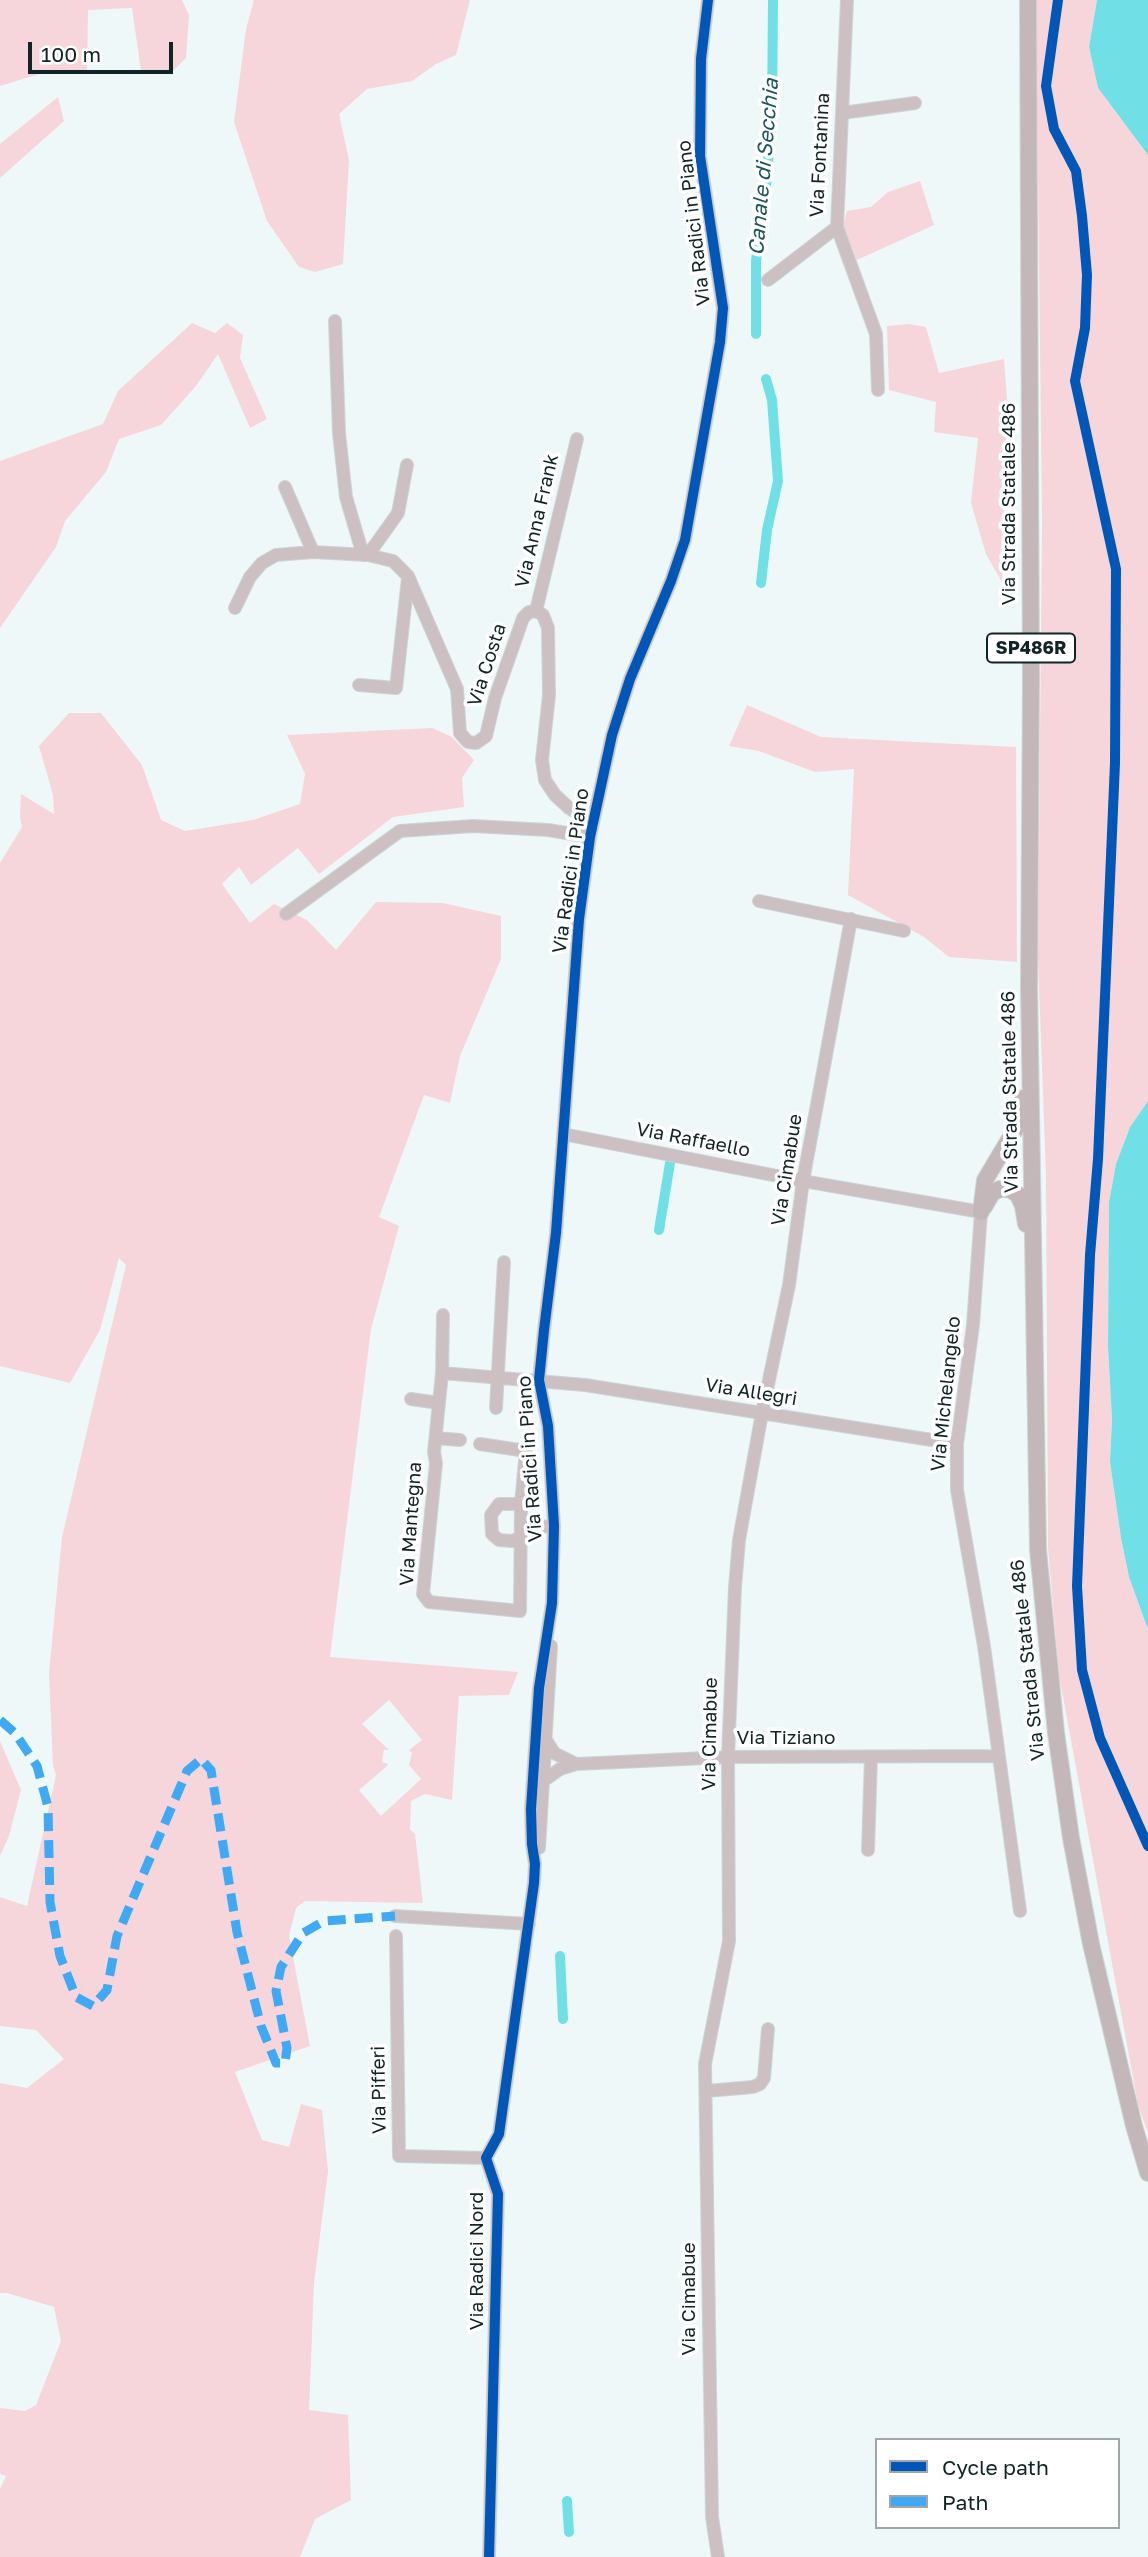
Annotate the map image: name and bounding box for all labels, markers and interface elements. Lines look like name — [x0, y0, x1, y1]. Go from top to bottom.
scale bar — [32, 28, 177, 72]
text: 100 m — [41, 41, 101, 67]
water label: Canale di Secchia — [744, 77, 784, 257]
street label: Via Fontanina — [805, 92, 835, 218]
street label: Via Radici in Piano — [673, 139, 715, 307]
street label: Via Strada Statale 486 — [998, 403, 1020, 605]
street label: Via Anna Frank — [511, 452, 563, 590]
street label: Via Costa — [463, 621, 511, 709]
road number: SP486R — [987, 634, 1075, 662]
street label: Via Radici in Piano — [548, 787, 594, 955]
street label: Via Strada Statale 486 — [997, 991, 1023, 1193]
street label: Via Cimabue — [767, 1112, 807, 1228]
street label: Via Raffaello — [634, 1118, 752, 1162]
street label: Via Michelangelo — [926, 1315, 966, 1473]
street label: Via Allegri — [703, 1373, 799, 1411]
street label: Via Radici in Piano — [513, 1375, 547, 1543]
street label: Via Mantegna — [395, 1461, 427, 1587]
street label: Via Strada Statale 486 — [1006, 1558, 1050, 1762]
street label: Via Cimabue — [698, 1677, 722, 1791]
street label: Via Tiziano — [737, 1727, 835, 1749]
street label: Via Pifferi — [367, 2046, 391, 2134]
street label: Via Radici Nord — [466, 2192, 488, 2330]
street label: Via Cimabue — [678, 2242, 700, 2356]
legend — [875, 2438, 1120, 2529]
text: Cycle path — [942, 2454, 1049, 2480]
text: Path — [942, 2489, 989, 2515]

